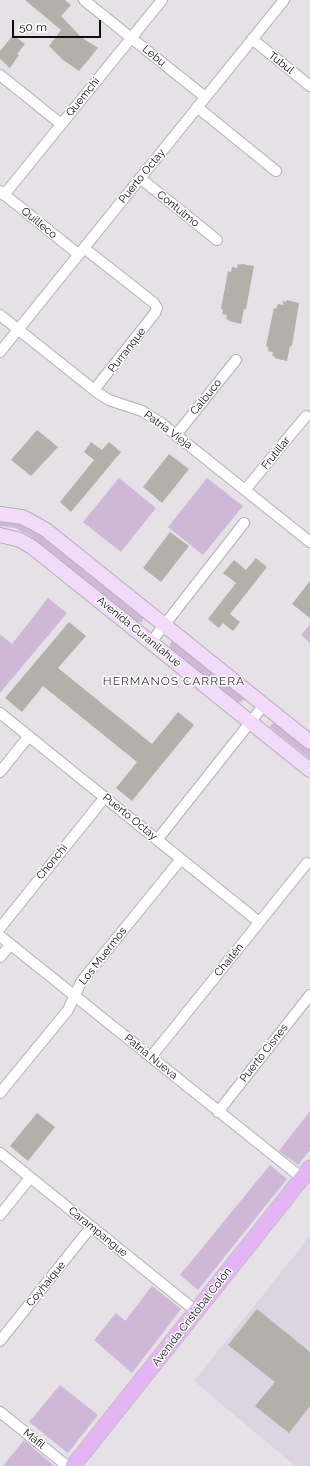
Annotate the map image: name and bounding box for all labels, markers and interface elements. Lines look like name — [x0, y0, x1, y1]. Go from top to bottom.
scale bar — [14, 12, 103, 38]
text: 50 m — [19, 20, 47, 34]
street label: Lebu — [140, 43, 168, 69]
street label: Tubul — [266, 49, 296, 77]
street label: Quemchi — [63, 75, 103, 119]
street label: Puerto Octay — [116, 146, 168, 206]
street label: Contulmo — [154, 188, 202, 230]
street label: Quilleco — [18, 205, 60, 241]
street label: Purranque — [105, 325, 149, 375]
street label: Calbuco — [188, 376, 224, 418]
street label: Patria Vieja — [141, 408, 195, 452]
street label: Frutillar — [259, 434, 293, 472]
street label: Avenida Curanilahue — [94, 594, 184, 670]
district label: HERMANOS CARRERA — [103, 674, 245, 688]
street label: Puerto Octay — [100, 791, 160, 843]
street label: Chonchi — [34, 842, 70, 882]
street label: Los Muermos — [76, 925, 130, 987]
street label: Chaitén — [212, 941, 246, 979]
street label: Puerto Cisnes — [237, 1021, 291, 1085]
street label: Patria Nueva — [122, 1032, 180, 1082]
street label: Carampangue — [66, 1204, 130, 1260]
street label: Coyhaique — [24, 1259, 68, 1309]
street label: Avenida Cristóbal Colón — [149, 1265, 235, 1369]
street label: Máfil — [20, 1426, 48, 1452]

